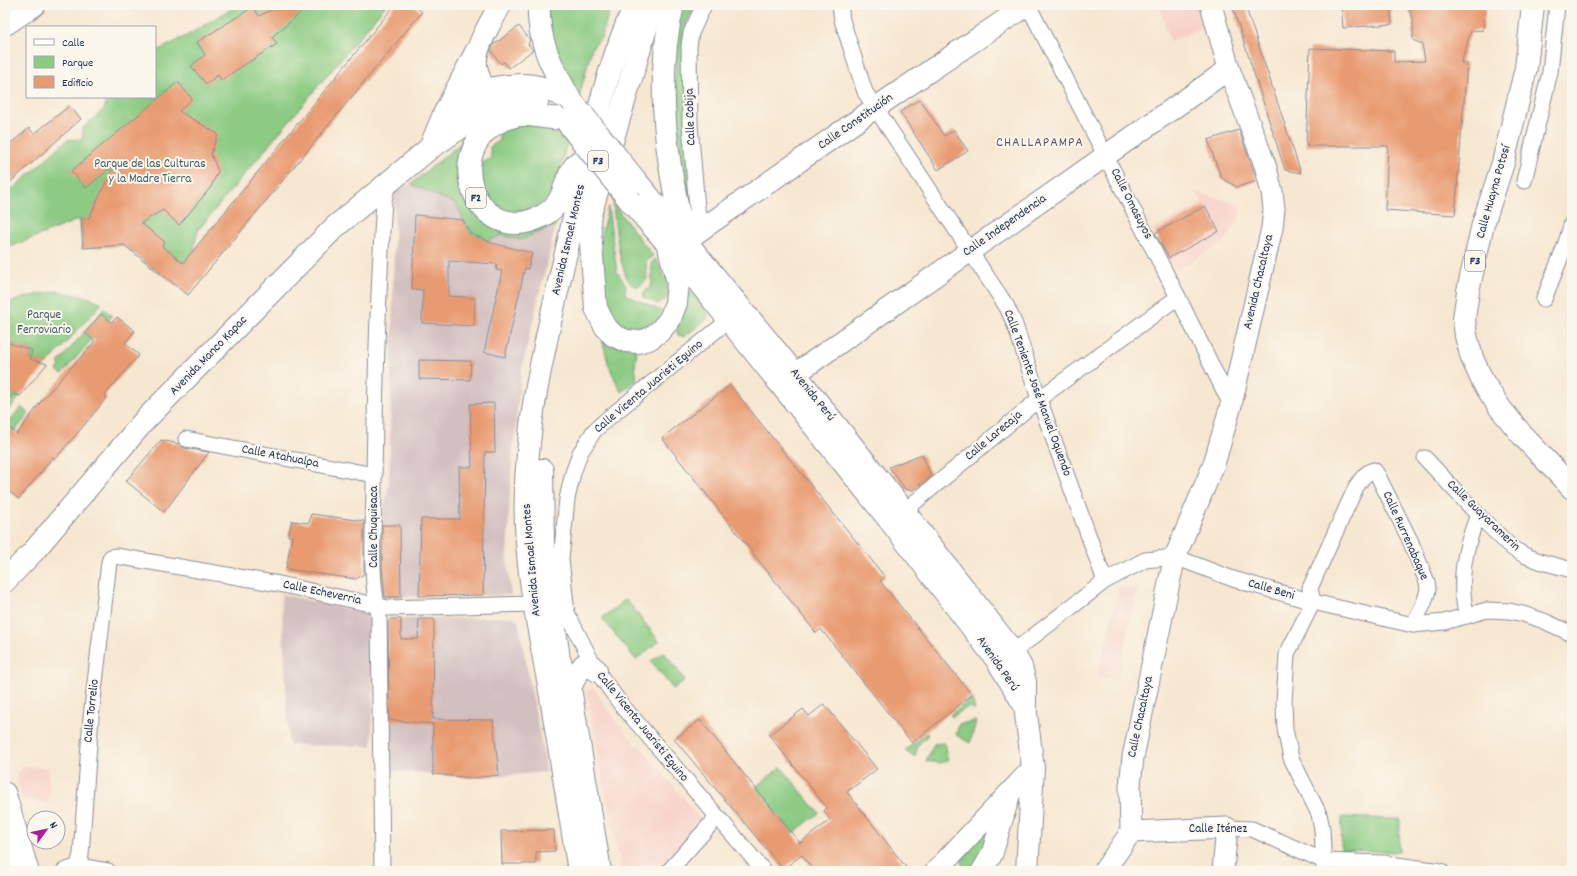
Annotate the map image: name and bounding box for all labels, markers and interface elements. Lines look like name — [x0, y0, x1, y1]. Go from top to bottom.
legend — [26, 26, 156, 98]
text: Calle — [62, 35, 85, 52]
text: Parque — [62, 55, 93, 72]
text: Edificio — [62, 75, 93, 92]
street label: Calle Cobija — [680, 87, 701, 146]
street label: Calle Constitución — [814, 89, 898, 155]
district label: CHALLAPAMPA — [996, 133, 1084, 153]
street label: Calle Huayna Potosí — [1472, 142, 1517, 241]
road number: F3 — [588, 151, 608, 171]
park label: Parque de las Culturas y la Madre Tierra — [94, 155, 206, 189]
street label: Calle Omasuyos — [1105, 165, 1157, 243]
street label: Avenida Ismael Montes — [547, 183, 591, 297]
road number: F2 — [466, 188, 486, 208]
street label: Calle Independencia — [959, 189, 1052, 262]
street label: Avenida Chacaltaya — [1239, 232, 1279, 331]
road number: F3 — [1465, 251, 1485, 271]
park label: Parque Ferroviario — [17, 306, 71, 340]
street label: Calle Teniente José Manuel Oquendo — [998, 307, 1076, 479]
street label: Avenida Manco Kapac — [166, 312, 252, 400]
street label: Calle Vicenta Juaristi Eguino — [590, 335, 708, 438]
street label: Avenida Perú — [785, 364, 839, 426]
street label: Calle Larecaja — [961, 406, 1028, 466]
street label: Calle Atahualpa — [240, 440, 321, 474]
street label: Calle Guayaramerin — [1442, 476, 1524, 556]
street label: Calle Chuquisaca — [365, 485, 384, 568]
street label: Calle Rurrenabaque — [1377, 488, 1433, 584]
street label: Avenida Ismael Montes — [518, 503, 546, 617]
street label: Calle Beni — [1245, 574, 1297, 606]
street label: Calle Echeverria — [281, 575, 364, 611]
street label: Avenida Perú — [971, 632, 1023, 696]
street label: Calle Vicenta Juaristi Eguino — [591, 668, 693, 787]
street label: Calle Chacaltaya — [1123, 674, 1159, 759]
street label: Calle Torrelio — [79, 678, 105, 744]
north arrow — [26, 810, 66, 850]
text: N — [45, 819, 61, 833]
street label: Calle Iténez — [1189, 820, 1247, 839]

